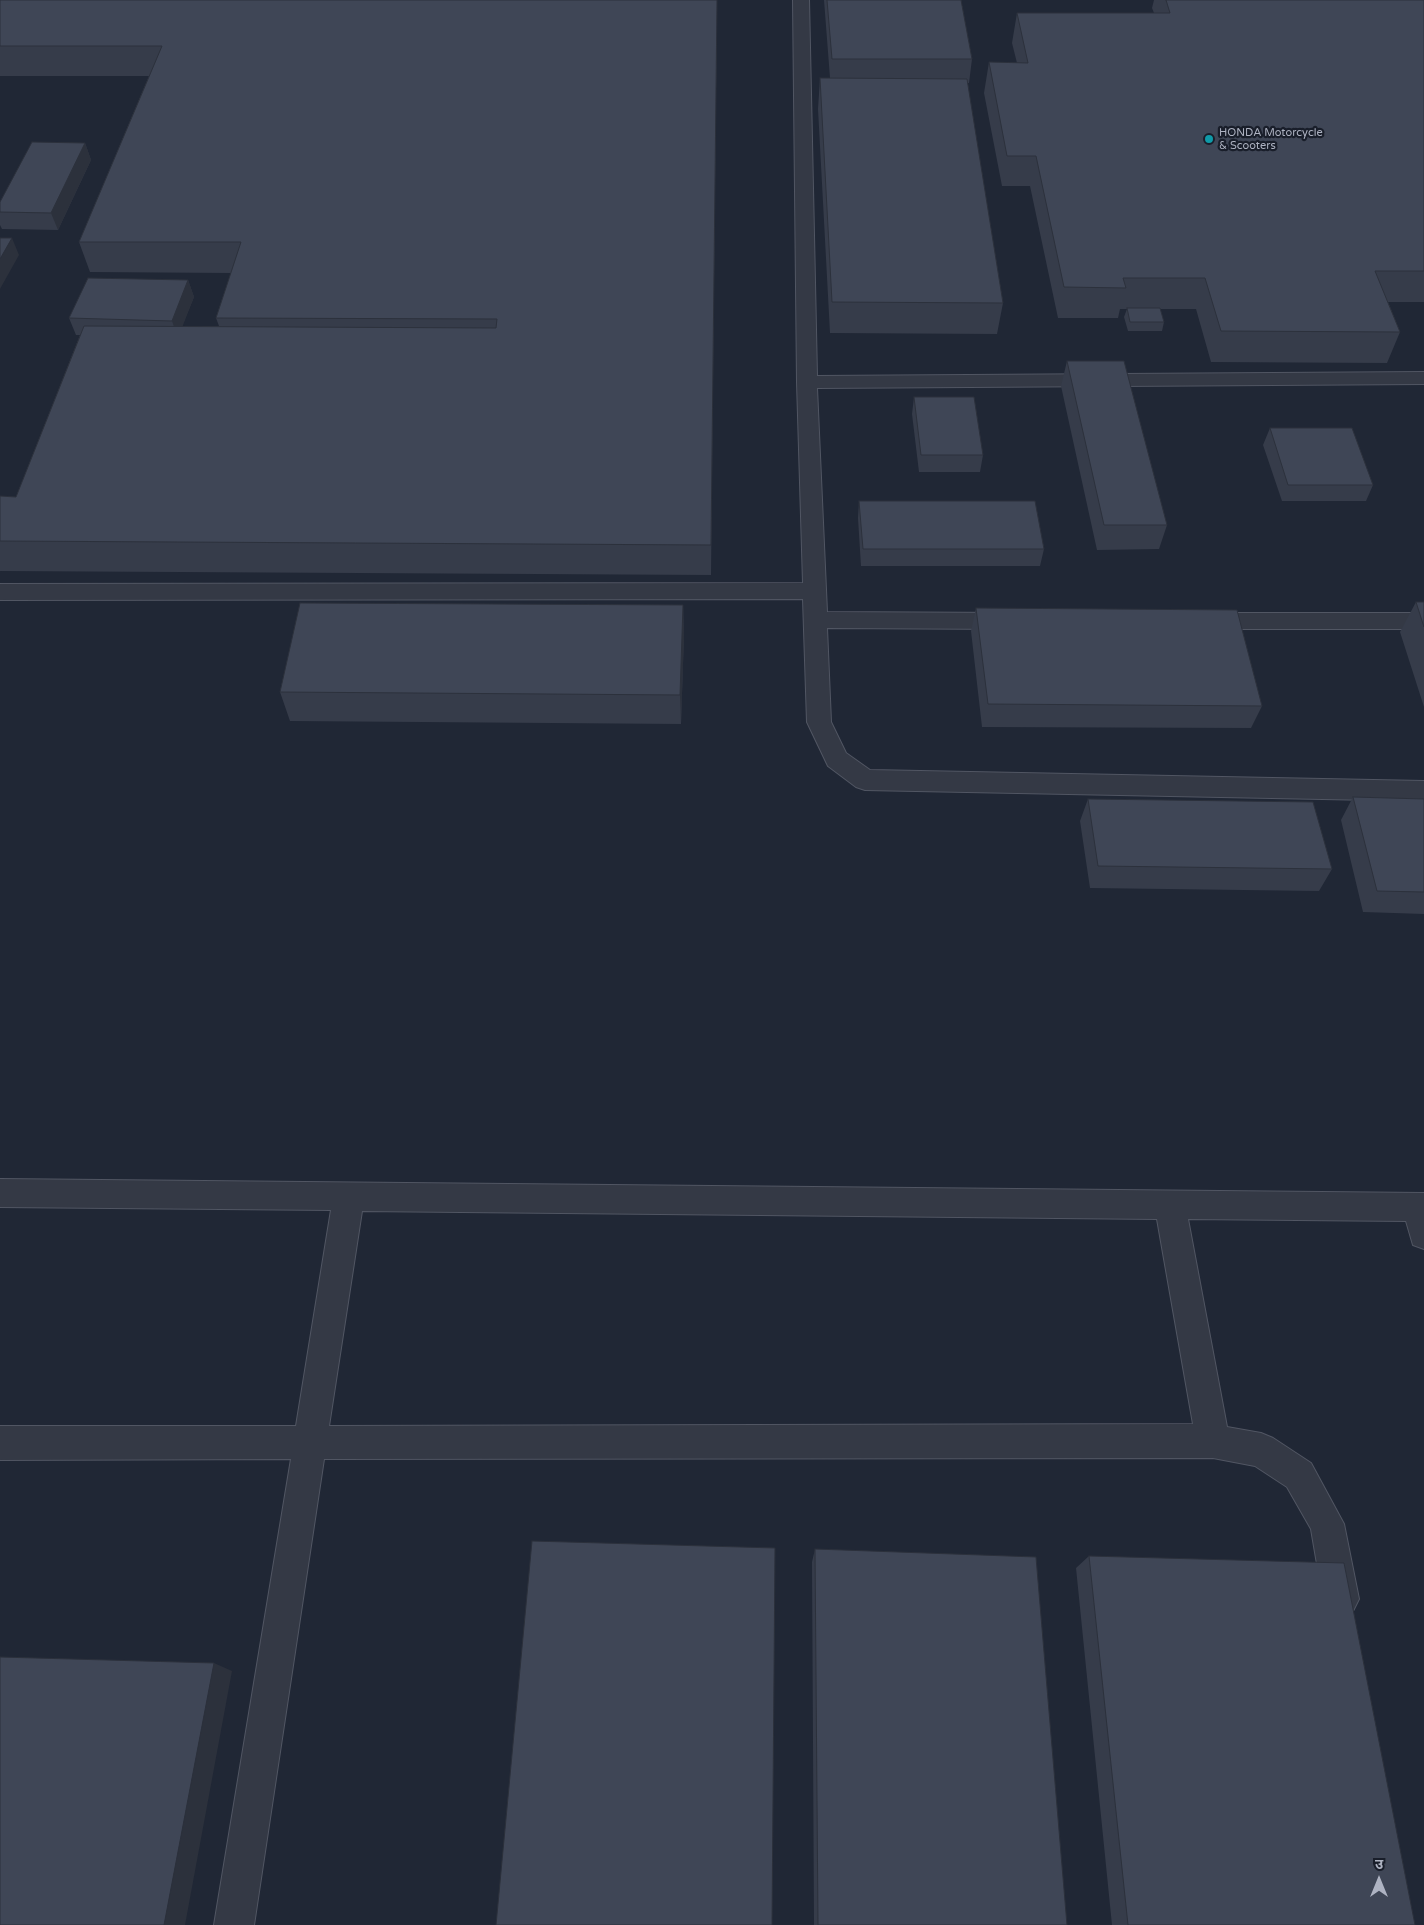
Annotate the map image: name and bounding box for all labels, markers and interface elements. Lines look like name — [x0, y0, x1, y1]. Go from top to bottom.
place label: HONDA Motorcycle & Scooters — [1219, 126, 1323, 152]
marker: HONDA Motorcycle & Scooters — [1203, 133, 1215, 145]
north arrow — [1354, 1855, 1404, 1905]
text: उ — [1375, 1856, 1383, 1873]

